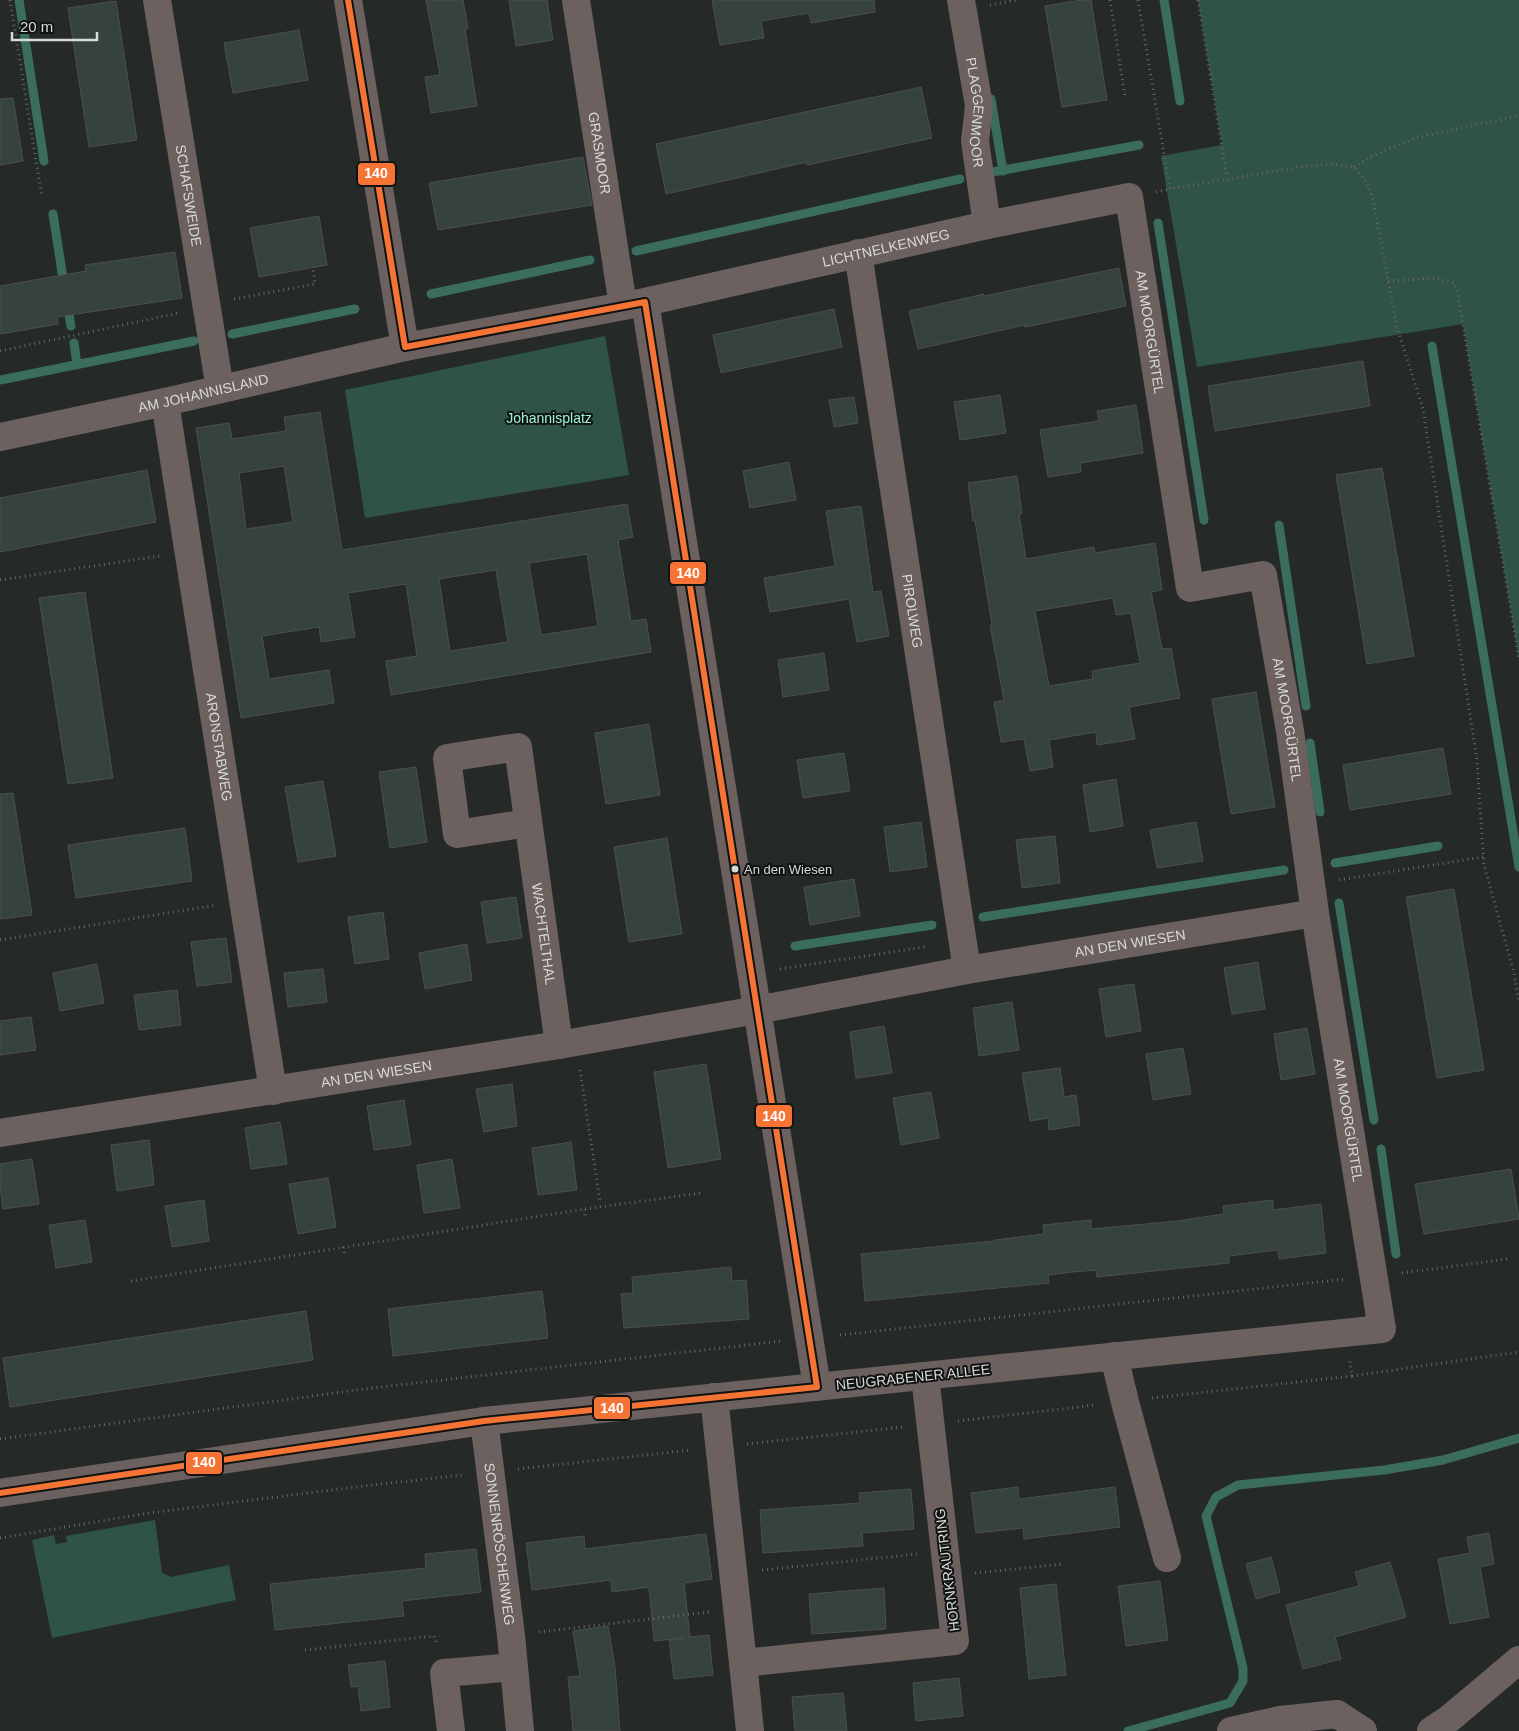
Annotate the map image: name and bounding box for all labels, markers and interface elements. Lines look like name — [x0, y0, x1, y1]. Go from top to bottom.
scale bar — [12, 10, 98, 42]
text: 20 m — [20, 18, 53, 35]
street label: PLAGGENMOOR — [963, 56, 987, 169]
street label: GRASMOOR — [585, 111, 614, 196]
street label: SCHAFSWEIDE — [173, 143, 205, 247]
line badge: 140 — [357, 162, 396, 186]
text: 140 — [364, 165, 388, 181]
street label: LICHTNELKENWEG — [821, 226, 951, 270]
street label: AM MOORGÜRTEL — [1133, 269, 1168, 395]
street label: AM JOHANNISLAND — [137, 371, 270, 415]
park label: Johannisplatz — [506, 410, 592, 426]
line badge: 140 — [669, 561, 707, 585]
text: 140 — [676, 565, 700, 581]
street label: PIROLWEG — [899, 573, 926, 649]
street label: AM MOORGÜRTEL — [1269, 657, 1305, 783]
street label: ARONSTABWEG — [203, 691, 235, 802]
place label: An den Wiesen — [744, 862, 832, 877]
marker: An den Wiesen — [730, 864, 740, 874]
street label: WACHTELTHAL — [529, 882, 559, 986]
street label: AN DEN WIESEN — [1073, 926, 1187, 960]
street label: AN DEN WIESEN — [320, 1057, 433, 1090]
street label: AM MOORGÜRTEL — [1331, 1057, 1366, 1183]
line badge: 140 — [755, 1104, 793, 1128]
text: 140 — [762, 1108, 786, 1124]
street label: NEUGRABENER ALLEE — [835, 1361, 991, 1393]
line badge: 140 — [593, 1396, 631, 1420]
text: 140 — [600, 1400, 624, 1416]
line badge: 140 — [185, 1451, 223, 1475]
text: 140 — [192, 1454, 216, 1470]
street label: SONNENRÖSCHENWEG — [481, 1462, 518, 1626]
street label: HORNKRAUTRING — [932, 1508, 962, 1632]

